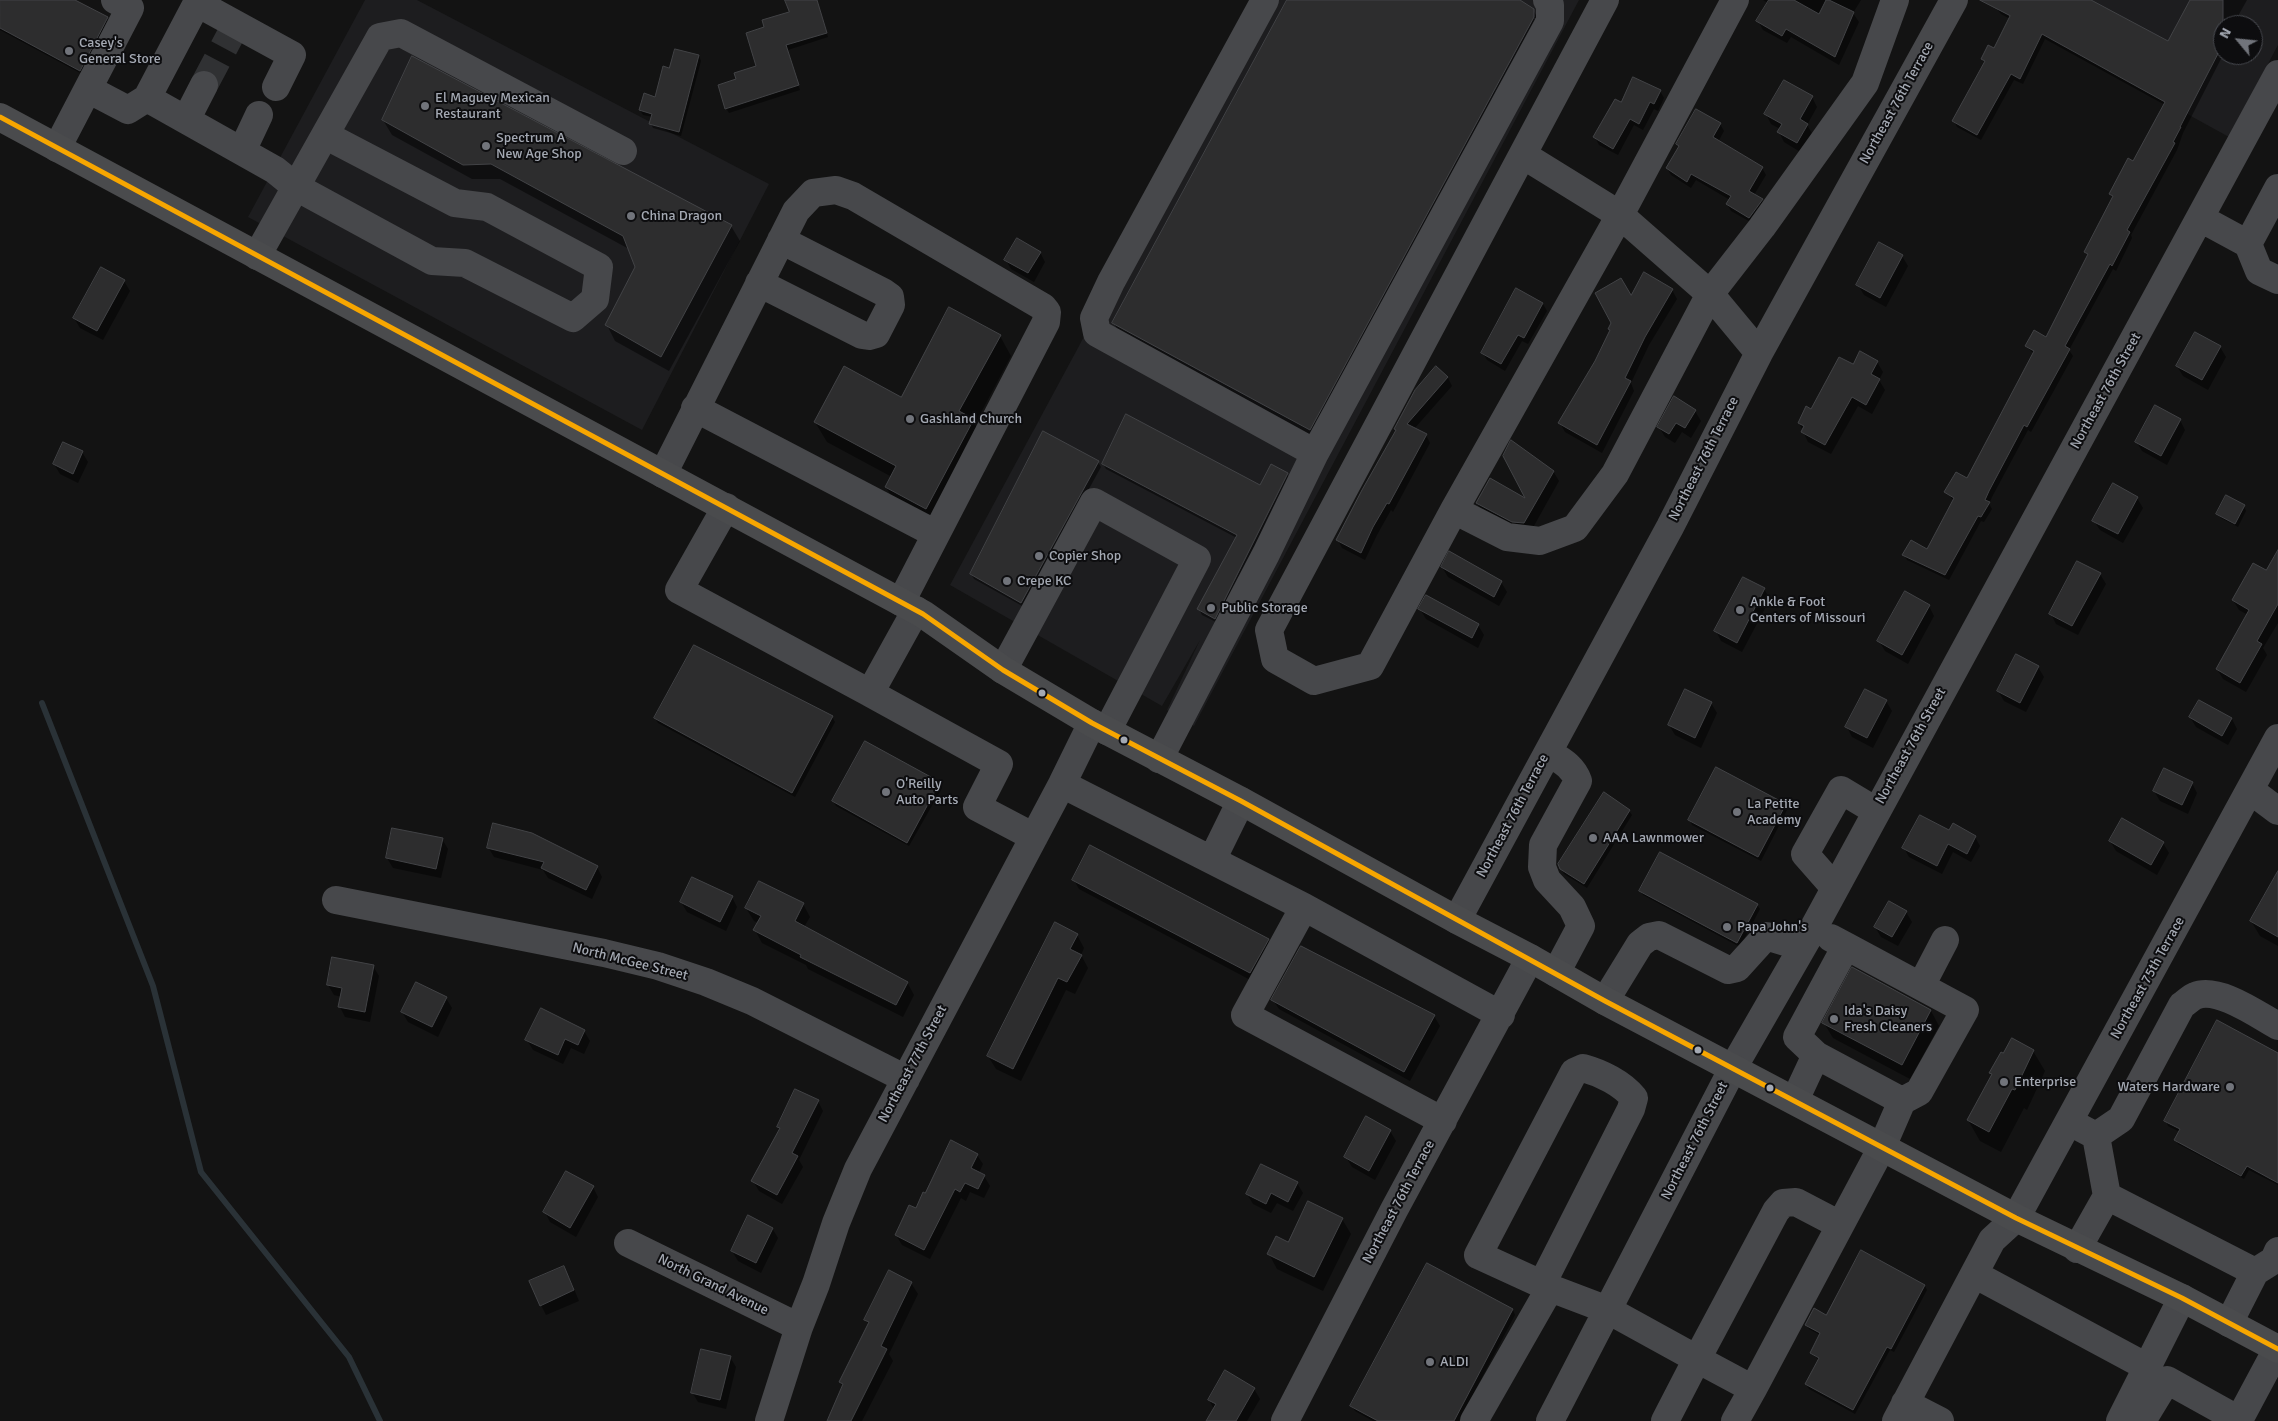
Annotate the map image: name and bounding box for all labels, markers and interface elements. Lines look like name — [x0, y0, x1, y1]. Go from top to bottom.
north arrow — [2213, 15, 2263, 65]
text: N — [2215, 25, 2235, 41]
place label: Casey's General Store — [79, 35, 161, 68]
street label: Northeast 76th Terrace — [1856, 39, 1938, 167]
marker: Casey's General Store — [63, 45, 75, 57]
place label: El Maguey Mexican Restaurant — [435, 90, 550, 122]
marker: El Maguey Mexican Restaurant — [419, 100, 431, 112]
place label: Spectrum A New Age Shop — [496, 130, 582, 162]
marker: Spectrum A New Age Shop — [480, 140, 492, 152]
place label: China Dragon — [641, 208, 722, 224]
marker: China Dragon — [625, 210, 637, 222]
street label: Northeast 76th Street — [2067, 330, 2145, 452]
street label: Northeast 76th Terrace — [1665, 394, 1743, 524]
place label: Gashland Church — [920, 411, 1022, 427]
marker: Gashland Church — [904, 413, 916, 425]
place label: Copier Shop — [1049, 548, 1121, 564]
marker: Copier Shop — [1033, 550, 1045, 562]
place label: Crepe KC — [1017, 573, 1072, 589]
marker: Crepe KC — [1001, 575, 1013, 587]
place label: Ankle & Foot Centers of Missouri — [1750, 594, 1866, 626]
place label: Public Storage — [1221, 600, 1308, 616]
marker: Public Storage — [1205, 602, 1217, 614]
marker: Ankle & Foot Centers of Missouri — [1734, 604, 1746, 616]
street label: Northeast 76th Street — [1872, 685, 1950, 807]
unlabelled marker — [1037, 688, 1047, 698]
unlabelled marker — [1119, 735, 1129, 745]
street label: Northeast 76th Terrace — [1473, 751, 1553, 881]
place label: O'Reilly Auto Parts — [896, 776, 958, 809]
marker: O'Reilly Auto Parts — [880, 786, 892, 798]
place label: La Petite Academy — [1747, 796, 1801, 829]
marker: La Petite Academy — [1731, 806, 1743, 818]
place label: AAA Lawnmower — [1603, 830, 1704, 846]
marker: AAA Lawnmower — [1587, 832, 1599, 844]
street label: Northeast 75th Terrace — [2107, 914, 2189, 1042]
place label: Papa John's — [1737, 919, 1807, 935]
marker: Papa John's — [1721, 921, 1733, 933]
street label: North McGee Street — [571, 940, 689, 984]
street label: Northeast 77th Street — [875, 1003, 951, 1125]
place label: Ida's Daisy Fresh Cleaners — [1844, 1003, 1932, 1036]
marker: Ida's Daisy Fresh Cleaners — [1828, 1013, 1840, 1025]
unlabelled marker — [1693, 1045, 1703, 1055]
place label: Enterprise — [2014, 1074, 2076, 1090]
marker: Enterprise — [1998, 1076, 2010, 1088]
street label: Northeast 76th Street — [1658, 1079, 1732, 1203]
place label: Waters Hardware — [2118, 1079, 2220, 1095]
marker: Waters Hardware — [2224, 1081, 2236, 1093]
unlabelled marker — [1765, 1083, 1775, 1093]
street label: Northeast 76th Terrace — [1359, 1137, 1439, 1267]
street label: North Grand Avenue — [655, 1251, 771, 1319]
place label: ALDI — [1440, 1354, 1469, 1370]
marker: ALDI — [1424, 1356, 1436, 1368]

